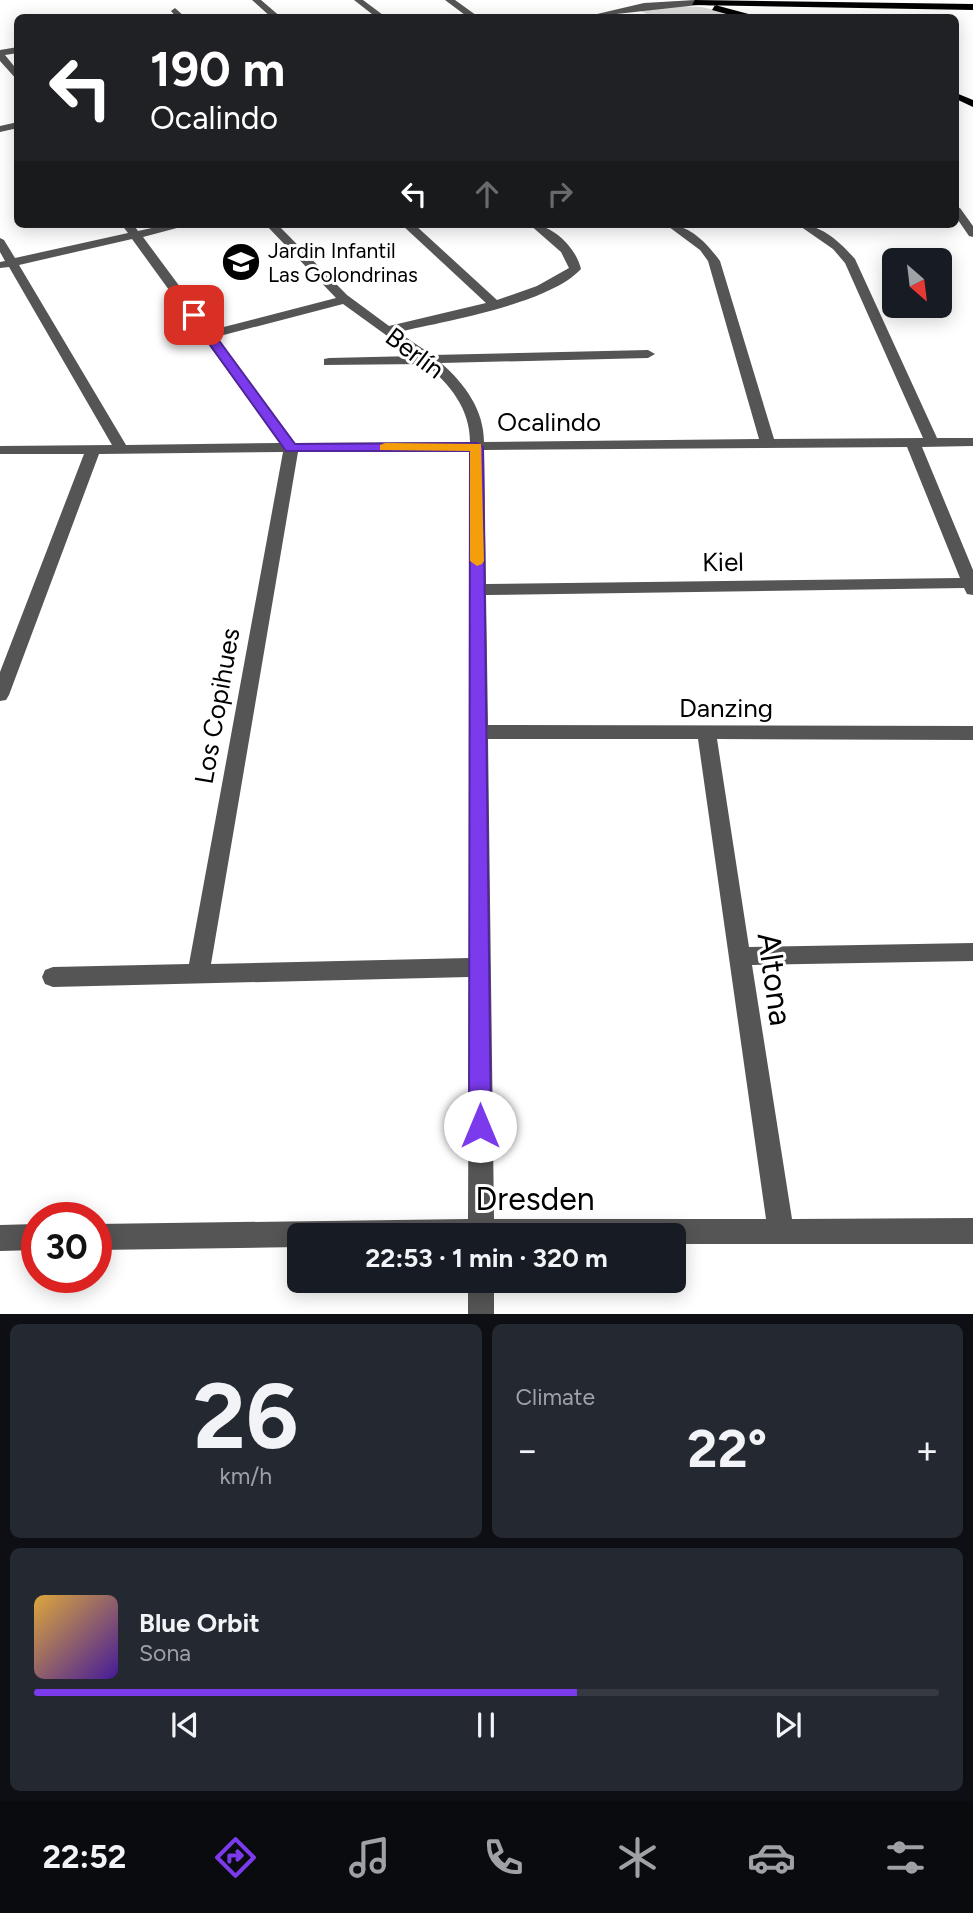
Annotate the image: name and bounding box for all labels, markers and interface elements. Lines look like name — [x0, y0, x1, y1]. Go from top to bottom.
text: 190 m — [150, 39, 285, 98]
icon: left — [35, 42, 126, 133]
text: Ocalindo — [150, 99, 278, 137]
icon: left — [395, 175, 433, 213]
icon: ahead — [468, 175, 506, 213]
icon: right — [541, 175, 579, 213]
place label: Jardin Infantil Las Golondrinas — [268, 238, 418, 287]
school or university icon: Jardin Infantil Las Golondrinas — [220, 241, 262, 283]
north arrow — [882, 248, 952, 318]
map controls — [882, 248, 952, 318]
pin — [164, 285, 224, 345]
icon: arrive — [175, 296, 213, 334]
street label: Berlín — [379, 321, 451, 385]
street label: Ocalindo — [497, 406, 601, 438]
street label: Kiel — [702, 546, 744, 578]
street label: Los Copihues — [188, 626, 246, 786]
street label: Danzing — [679, 692, 773, 724]
street label: Altona — [750, 930, 800, 1028]
position arrow — [443, 1089, 517, 1163]
street label: Dresden — [475, 1180, 595, 1218]
speed limit sign: 30 — [21, 1202, 112, 1293]
text: 22:53 · 1 min · 320 m — [365, 1242, 608, 1274]
text: 26 — [193, 1362, 298, 1471]
text: Climate — [516, 1383, 595, 1411]
text: 22° — [687, 1418, 767, 1480]
text: − — [516, 1427, 539, 1473]
text: + — [915, 1427, 939, 1473]
text: km/h — [219, 1462, 272, 1490]
text: Blue Orbit — [139, 1607, 260, 1639]
text: Sona — [139, 1639, 191, 1667]
icon: previous — [166, 1706, 204, 1744]
icon: pause — [467, 1706, 505, 1744]
icon: next — [769, 1706, 807, 1744]
icon: directions — [211, 1833, 260, 1882]
icon: music — [345, 1833, 394, 1882]
icon: phone — [479, 1833, 528, 1882]
icon: climate — [613, 1833, 662, 1882]
icon: car — [747, 1833, 796, 1882]
icon: filters — [881, 1833, 930, 1882]
text: 22:52 — [43, 1838, 126, 1876]

